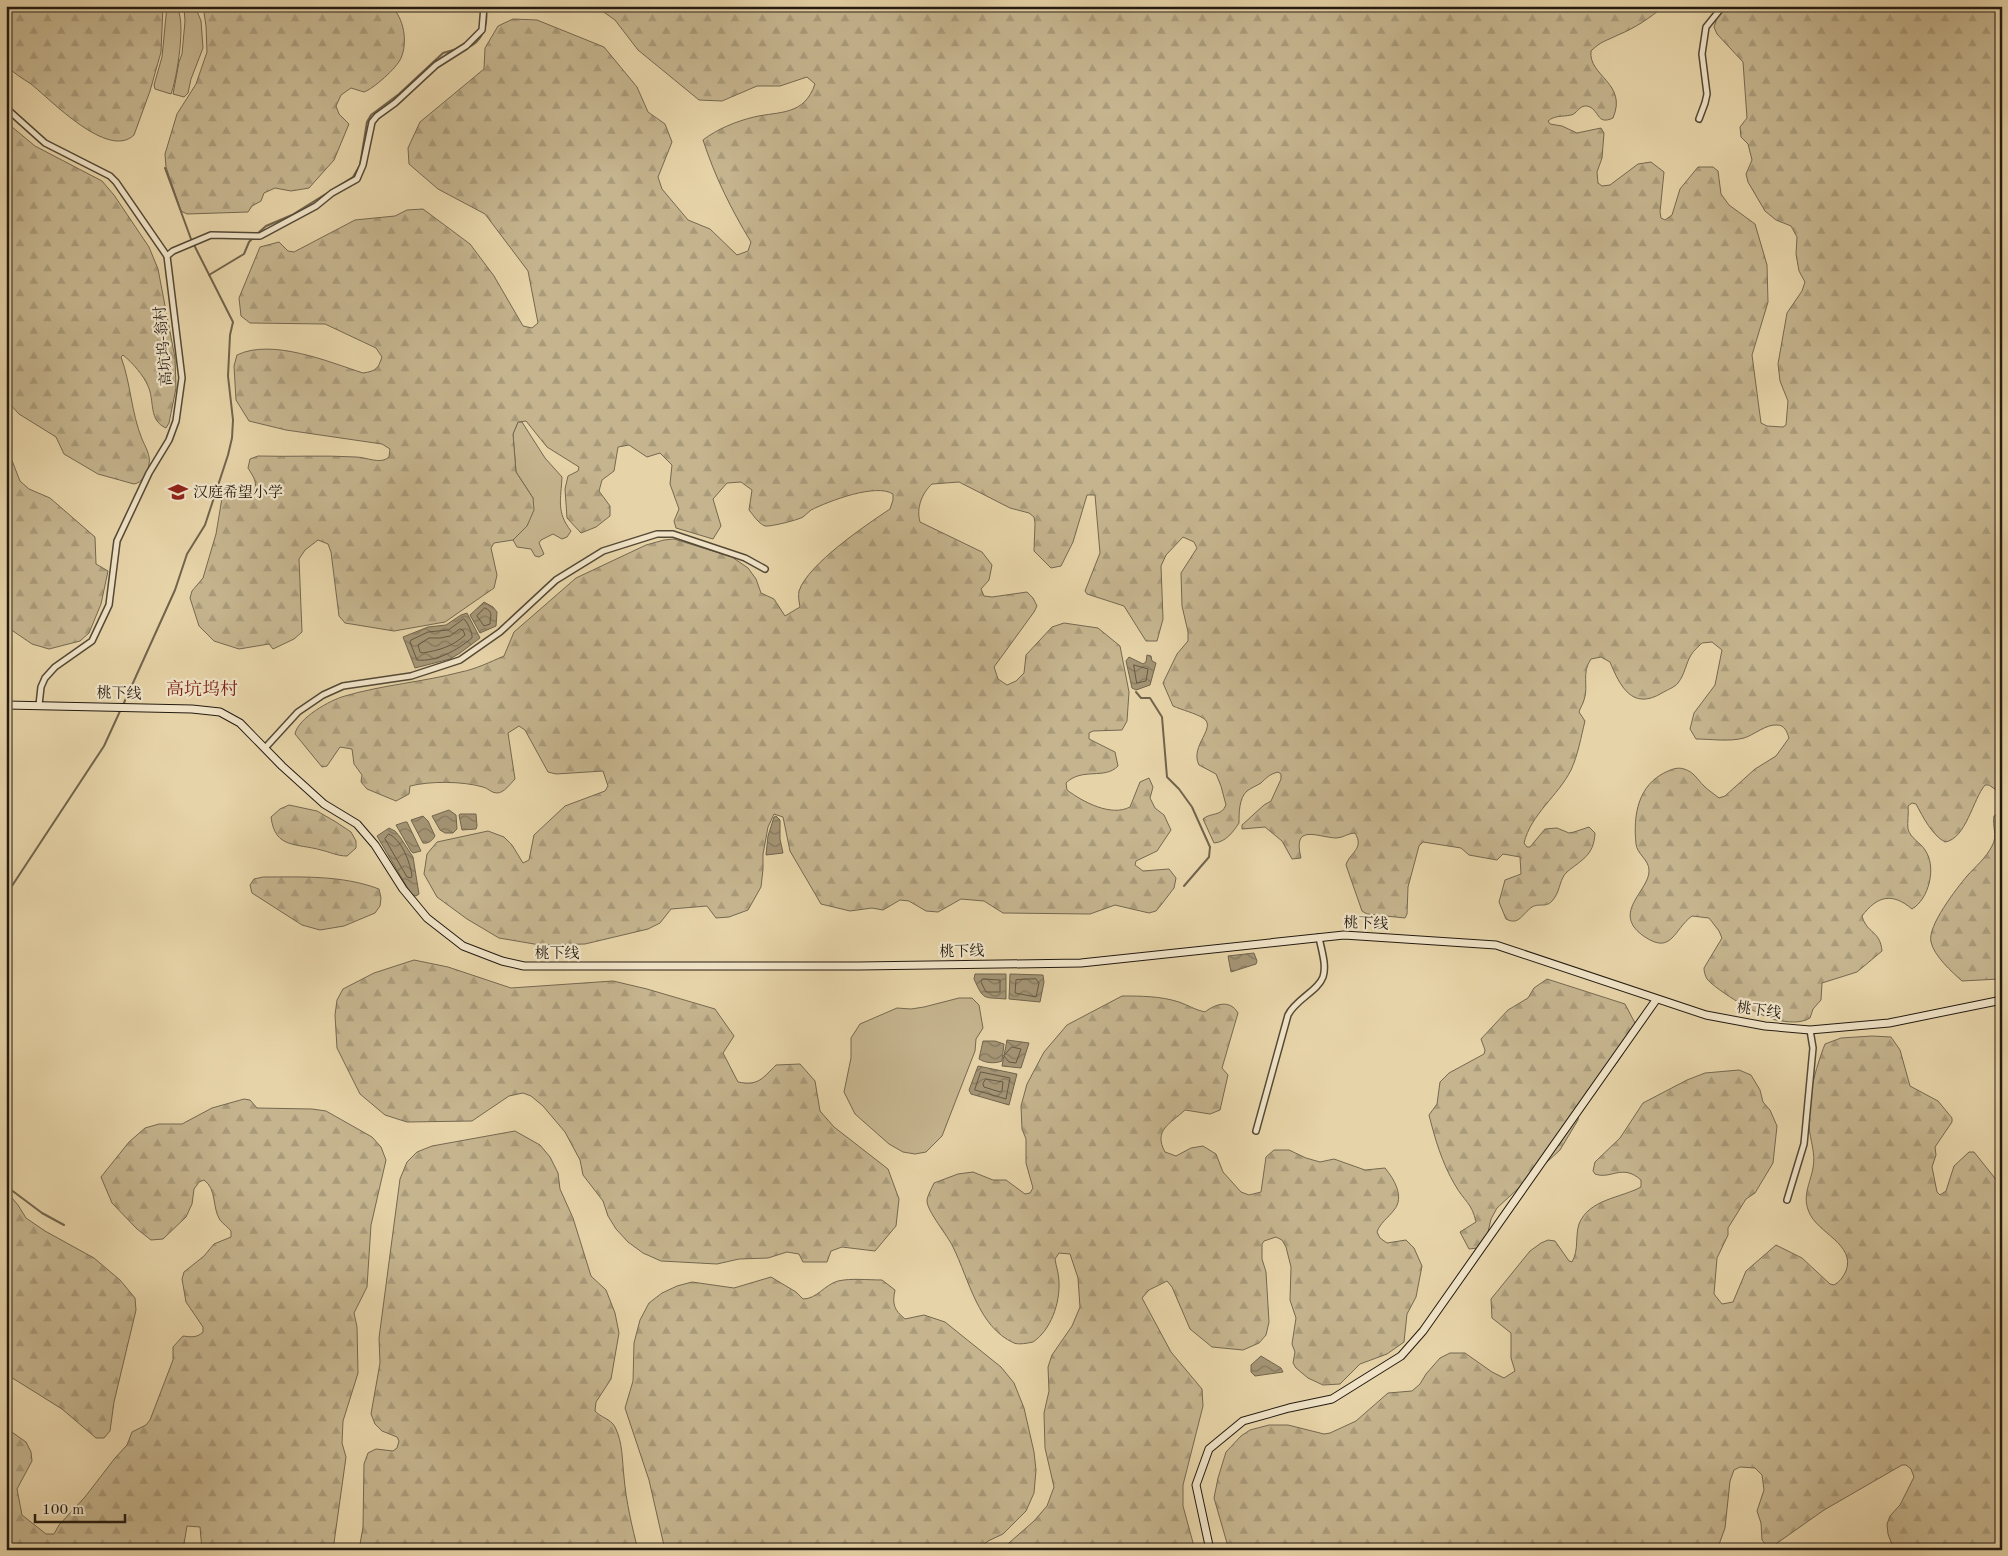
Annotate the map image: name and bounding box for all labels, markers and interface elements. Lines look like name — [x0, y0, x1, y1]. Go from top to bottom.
street label: 高坑坞-翁村 — [152, 305, 175, 387]
school or university icon: 汉庭希望小学 — [167, 481, 189, 503]
place label: 汉庭希望小学 — [193, 484, 283, 501]
district label: 高坑坞村 — [166, 679, 238, 699]
street label: 桃下线 — [96, 685, 142, 702]
street label: 桃下线 — [1343, 914, 1389, 933]
street label: 桃下线 — [939, 943, 985, 960]
street label: 桃下线 — [534, 945, 580, 962]
street label: 桃下线 — [1735, 999, 1782, 1022]
scale bar — [35, 1491, 125, 1523]
text: 100 m — [42, 1503, 84, 1518]

